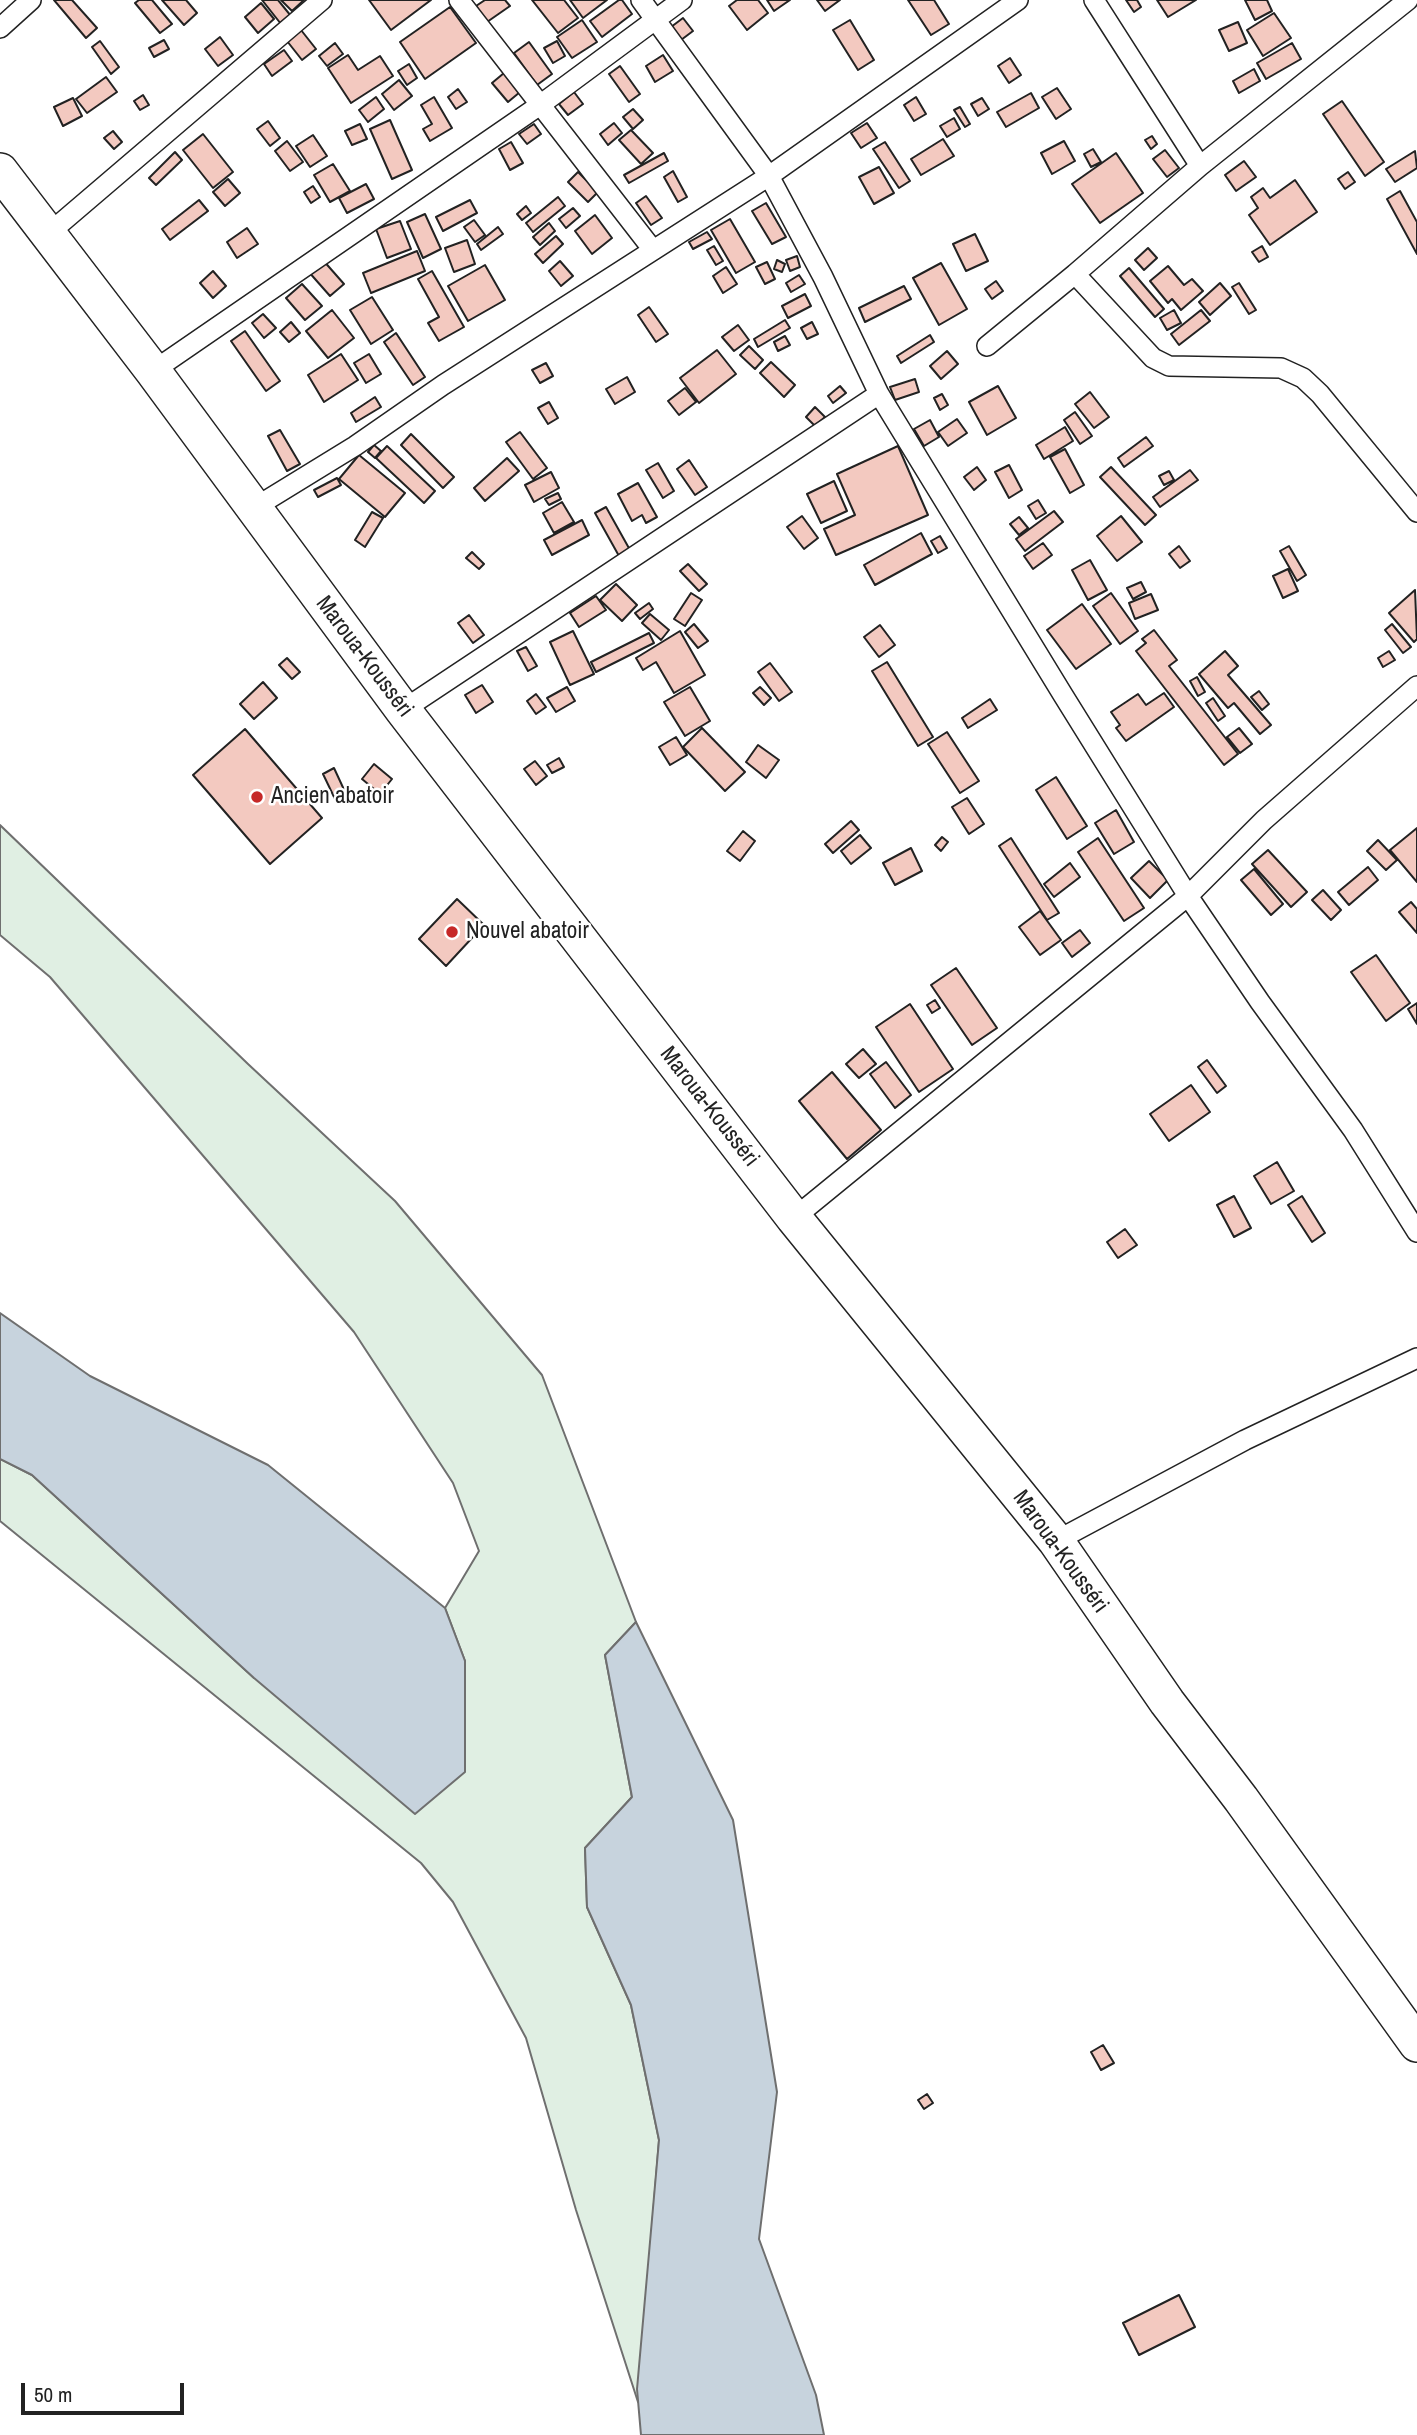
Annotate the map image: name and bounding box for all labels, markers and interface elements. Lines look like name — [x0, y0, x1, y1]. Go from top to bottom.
street label: Maroua-Kousséri — [309, 591, 419, 723]
place label: Ancien abatoir — [271, 783, 394, 811]
marker: Ancien abatoir — [249, 789, 265, 805]
place label: Nouvel abatoir — [466, 918, 589, 946]
marker: Nouvel abatoir — [444, 924, 460, 940]
street label: Maroua-Kousséri — [654, 1042, 764, 1172]
street label: Maroua-Kousséri — [1006, 1485, 1114, 1619]
scale bar — [24, 2368, 187, 2412]
text: 50 m — [34, 2380, 72, 2409]

